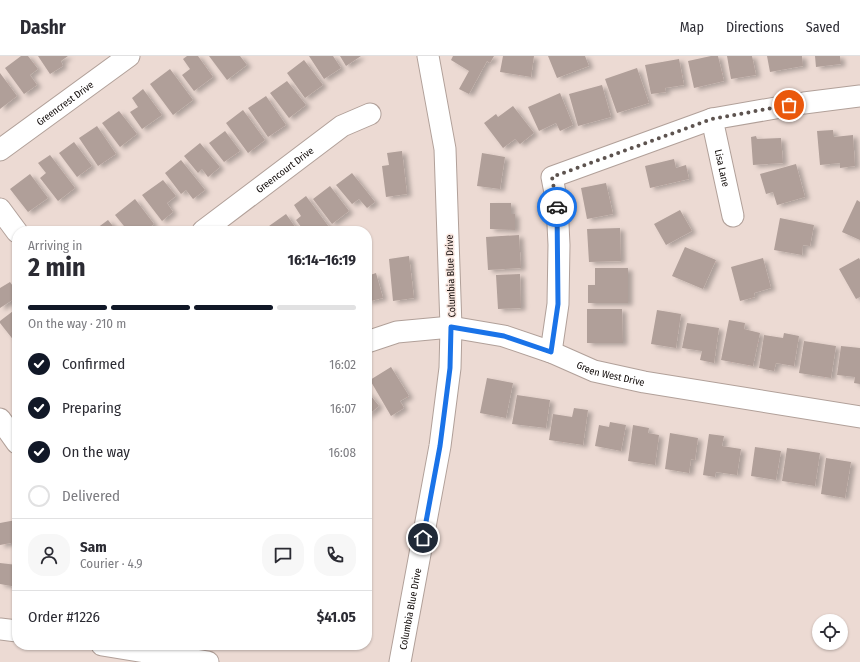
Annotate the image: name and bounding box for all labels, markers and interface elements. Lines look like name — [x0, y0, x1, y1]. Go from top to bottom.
text: Dashr — [20, 16, 66, 39]
text: Map — [680, 19, 704, 36]
text: Directions — [726, 19, 784, 36]
text: Saved — [806, 19, 840, 36]
street label: Greencrest Drive — [34, 79, 96, 128]
pin — [772, 88, 806, 122]
icon: bag — [778, 94, 800, 116]
street label: Greencourt Drive — [254, 145, 316, 196]
street label: Lisa Lane — [712, 148, 731, 188]
courier — [537, 187, 577, 227]
icon: car — [546, 196, 568, 218]
street label: Columbia Blue Drive — [444, 234, 458, 317]
text: Arriving in — [28, 238, 82, 253]
text: 16:14–16:19 — [288, 251, 356, 269]
text: 2 min — [28, 252, 86, 283]
text: On the way · 210 m — [28, 316, 126, 331]
icon: check — [28, 353, 50, 375]
text: Confirmed — [62, 355, 125, 373]
text: 16:02 — [329, 357, 356, 372]
street label: Green West Drive — [574, 359, 646, 389]
icon: check — [28, 397, 50, 419]
text: Preparing — [62, 399, 121, 417]
text: 16:07 — [330, 401, 356, 416]
icon: check — [28, 441, 50, 463]
text: On the way — [62, 443, 130, 461]
text: 16:08 — [328, 445, 356, 460]
text: Delivered — [62, 487, 120, 505]
pin — [406, 521, 440, 555]
icon: home — [412, 527, 434, 549]
button: person — [28, 534, 70, 576]
button: chat — [262, 534, 304, 576]
button: phone — [314, 534, 356, 576]
text: Sam — [80, 538, 107, 556]
text: Courier · 4.9 — [80, 556, 143, 571]
street label: Columbia Blue Drive — [397, 567, 424, 651]
text: Order #1226 — [28, 608, 100, 626]
text: $41.05 — [317, 608, 356, 626]
map controls — [812, 614, 848, 650]
button: locate — [812, 614, 848, 650]

